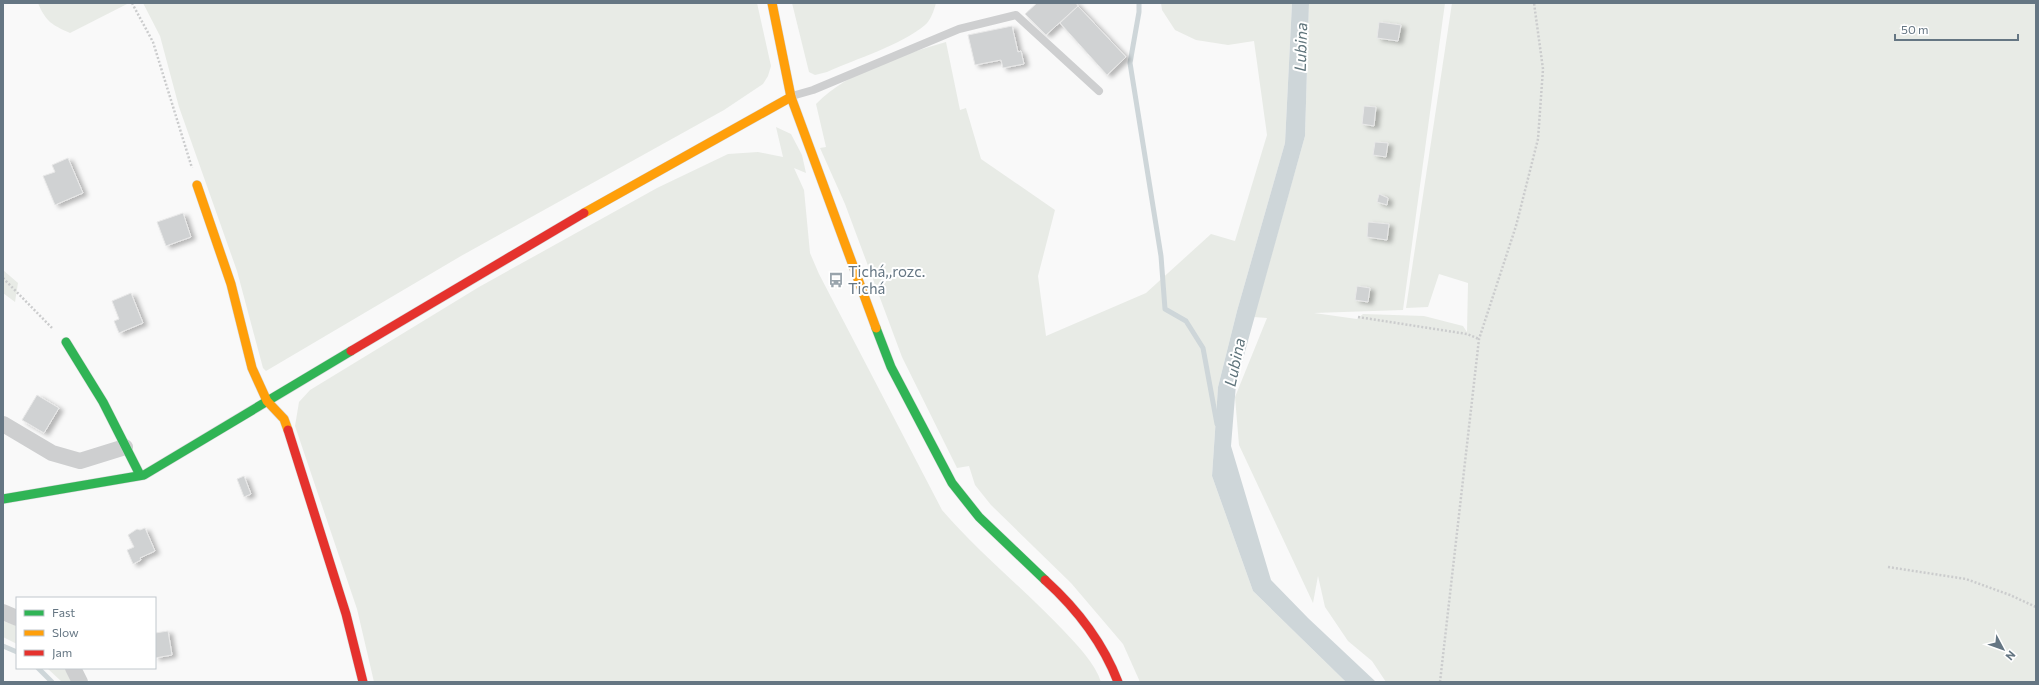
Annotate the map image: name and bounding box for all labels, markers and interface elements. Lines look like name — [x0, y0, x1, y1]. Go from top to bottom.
scale bar — [1895, 16, 2018, 42]
water label: Lubina — [1290, 22, 1310, 72]
text: 50 m — [1901, 22, 1929, 36]
place label: Tichá,,rozc. Tichá — [848, 262, 925, 297]
bus stop icon: Tichá,,rozc. Tichá — [827, 271, 845, 289]
water label: Lubina — [1220, 336, 1248, 388]
legend — [16, 597, 156, 669]
text: Fast — [52, 605, 75, 619]
text: Slow — [52, 625, 79, 639]
north arrow — [1983, 629, 2023, 669]
text: Jam — [52, 645, 72, 660]
text: N — [2003, 649, 2019, 663]

